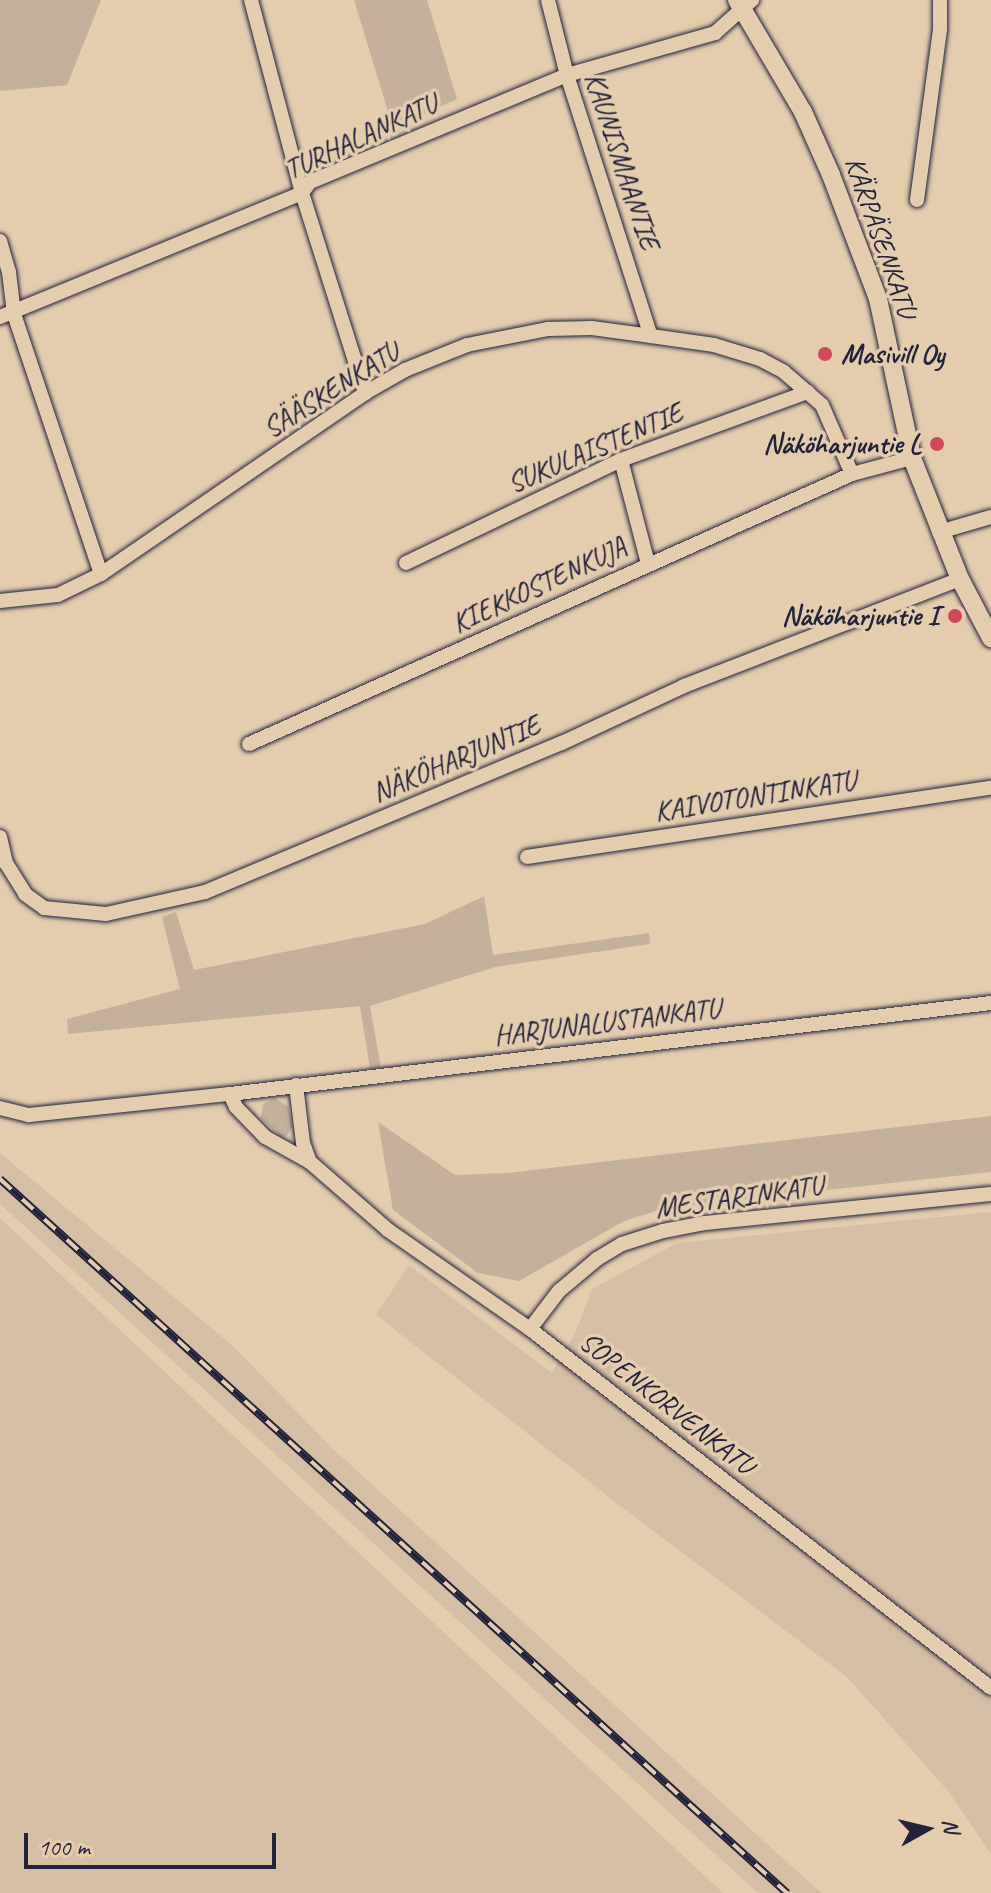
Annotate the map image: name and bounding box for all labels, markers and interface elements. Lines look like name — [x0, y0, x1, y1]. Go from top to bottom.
street label: KAUNISMAANTIE — [578, 68, 666, 254]
street label: TURHALANKATU — [279, 87, 443, 187]
street label: KÄRPÄSENKATU — [838, 152, 924, 322]
street label: SÄÄSKENKATU — [257, 335, 405, 445]
place label: Masivill Oy — [841, 337, 945, 371]
marker: Masivill Oy — [816, 345, 834, 363]
street label: SUKULAISTENTIE — [502, 396, 688, 500]
place label: Näköharjuntie L — [763, 427, 921, 461]
marker: Näköharjuntie L — [928, 435, 946, 453]
street label: KIEKKOSTENKUJA — [446, 530, 632, 640]
place label: Näköharjuntie I — [782, 599, 939, 633]
marker: Näköharjuntie I — [946, 607, 964, 625]
street label: NÄKÖHARJUNTIE — [367, 708, 545, 810]
street label: KAIVOTONTINKATU — [652, 764, 858, 828]
street label: HARJUNALUSTANKATU — [492, 991, 722, 1053]
street label: MESTARINKATU — [653, 1169, 825, 1225]
street label: SOPENKORVENKATU — [573, 1324, 761, 1482]
north arrow — [887, 1789, 967, 1869]
scale bar — [28, 1817, 280, 1867]
text: N — [936, 1817, 966, 1834]
text: 100 m — [38, 1832, 90, 1862]

